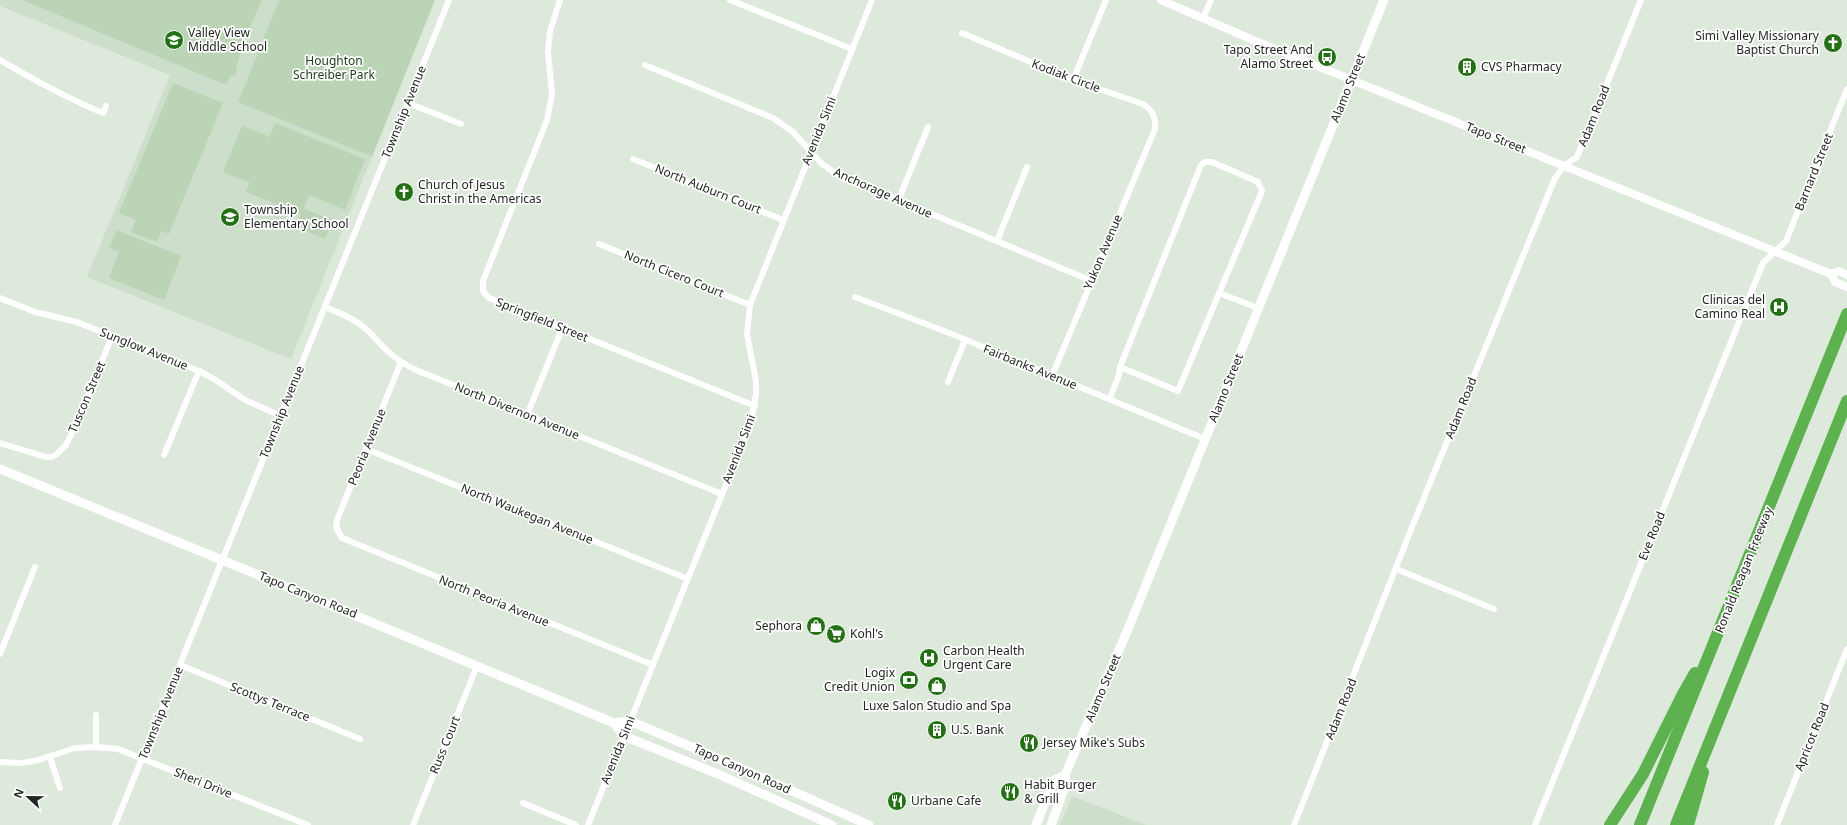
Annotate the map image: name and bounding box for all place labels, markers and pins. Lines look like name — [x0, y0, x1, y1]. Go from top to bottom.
place label: Valley View Middle School — [188, 24, 267, 55]
place label: Simi Valley Missionary Baptist Church — [1695, 27, 1820, 58]
school or university icon: Valley View Middle School — [163, 29, 185, 51]
church icon: Simi Valley Missionary Baptist Church — [1822, 32, 1844, 54]
place label: Tapo Street And Alamo Street — [1224, 41, 1314, 72]
bus stop icon: Tapo Street And Alamo Street — [1316, 46, 1338, 68]
building icon: CVS Pharmacy — [1456, 56, 1478, 78]
place label: CVS Pharmacy — [1481, 58, 1563, 75]
place label: Church of Jesus Christ in the Americas — [418, 176, 542, 207]
church icon: Church of Jesus Christ in the Americas — [393, 181, 415, 203]
place label: Township Elementary School — [244, 201, 349, 232]
school or university icon: Township Elementary School — [219, 206, 241, 228]
place label: Clinicas del Camino Real — [1695, 291, 1765, 322]
hospital icon: Clinicas del Camino Real — [1768, 296, 1790, 318]
shop icon: Sephora — [805, 615, 827, 637]
place label: Sephora — [755, 617, 802, 634]
supermarket icon: Kohl's — [825, 623, 847, 645]
place label: Kohl's — [850, 625, 884, 642]
place label: Carbon Health Urgent Care — [943, 642, 1025, 673]
hospital icon: Carbon Health Urgent Care — [918, 647, 940, 669]
place label: Logix Credit Union — [824, 664, 896, 695]
bank icon: Logix Credit Union — [898, 669, 920, 691]
shop icon: Luxe Salon Studio and Spa — [926, 675, 948, 697]
place label: Luxe Salon Studio and Spa — [863, 697, 1011, 714]
building icon: U.S. Bank — [926, 719, 948, 741]
place label: U.S. Bank — [951, 721, 1005, 738]
restaurant icon: Jersey Mike's Subs — [1018, 732, 1040, 754]
place label: Jersey Mike's Subs — [1042, 734, 1145, 751]
place label: Habit Burger & Grill — [1024, 776, 1097, 807]
restaurant icon: Habit Burger & Grill — [999, 781, 1021, 803]
restaurant icon: Urbane Cafe — [886, 790, 908, 812]
place label: Urbane Cafe — [911, 792, 982, 809]

